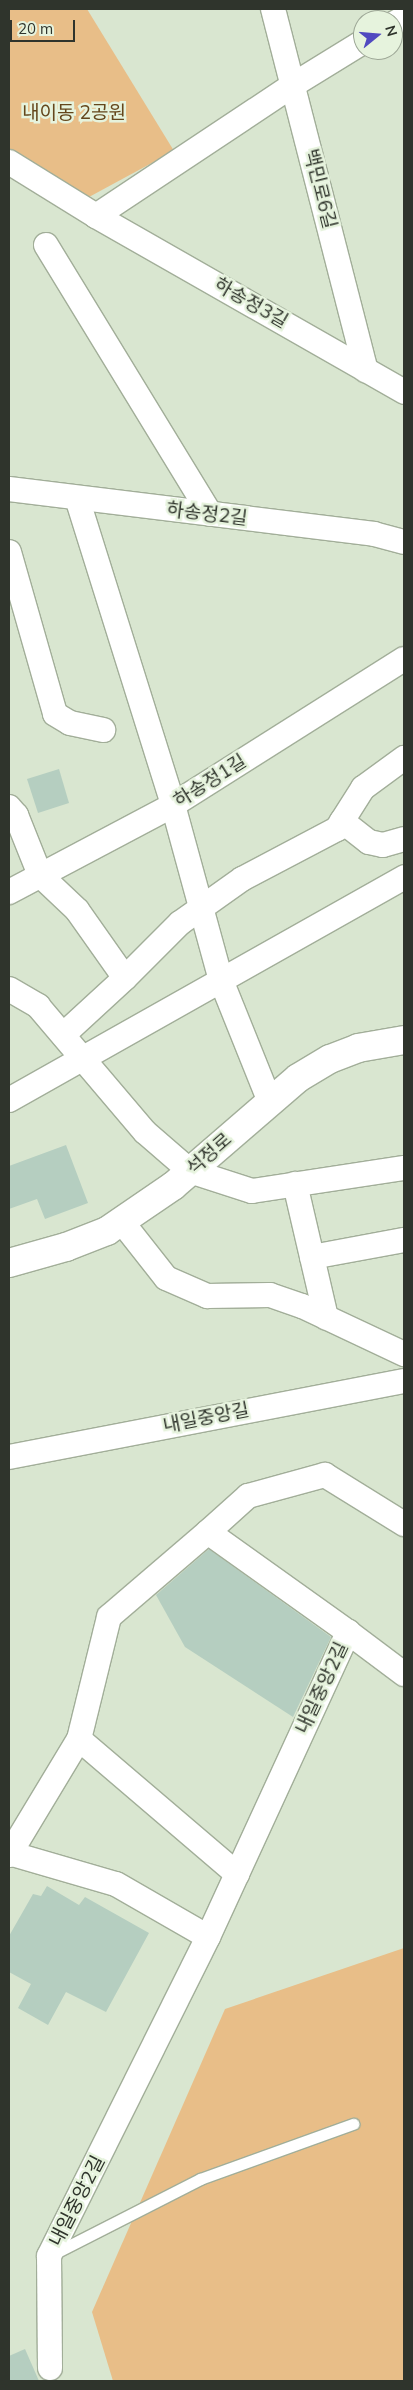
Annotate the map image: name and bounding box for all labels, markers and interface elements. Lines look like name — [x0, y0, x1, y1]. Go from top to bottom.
scale bar — [12, 10, 78, 42]
north arrow — [353, 10, 403, 60]
text: 20 m — [18, 19, 53, 38]
text: N — [381, 23, 402, 39]
park label: 내이동 2공원 — [22, 102, 126, 124]
street label: 백민로6길 — [299, 147, 341, 231]
street label: 하송정3길 — [210, 273, 292, 333]
street label: 하송정2길 — [165, 498, 249, 530]
street label: 하송정1길 — [169, 750, 251, 812]
street label: 석정로 — [182, 1128, 236, 1180]
street label: 내일중앙길 — [161, 1398, 251, 1438]
street label: 내일중앙2길 — [291, 1638, 353, 1738]
street label: 내일중앙2길 — [44, 2152, 110, 2250]

